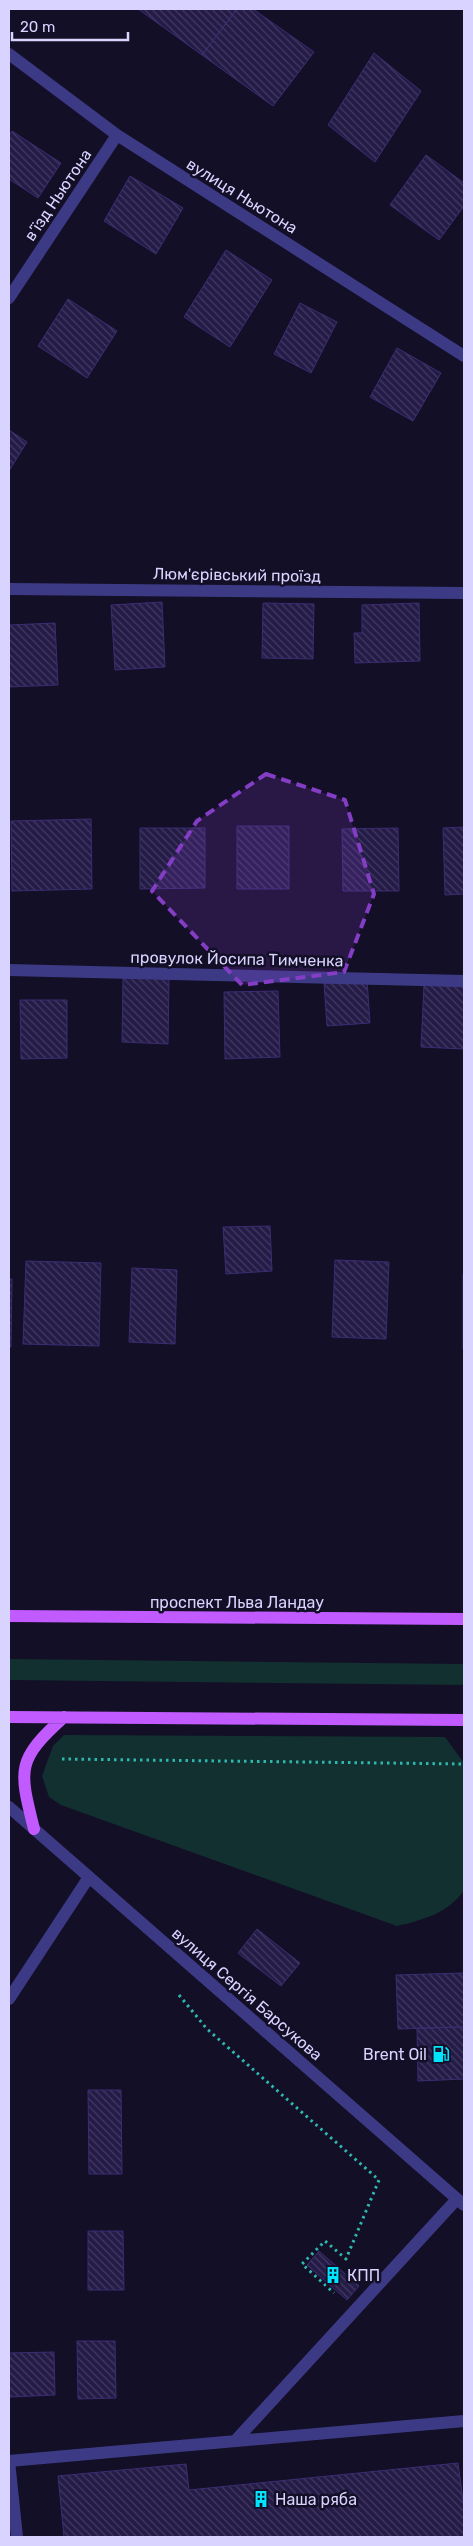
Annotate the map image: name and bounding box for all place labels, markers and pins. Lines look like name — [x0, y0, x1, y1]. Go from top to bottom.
fuel station icon: Brent Oil — [431, 2044, 451, 2064]
place label: Brent Oil — [363, 2045, 427, 2064]
building icon: КПП — [323, 2265, 343, 2285]
place label: КПП — [347, 2266, 380, 2285]
building icon: Наша ряба — [251, 2489, 271, 2509]
place label: Наша ряба — [275, 2490, 357, 2509]

